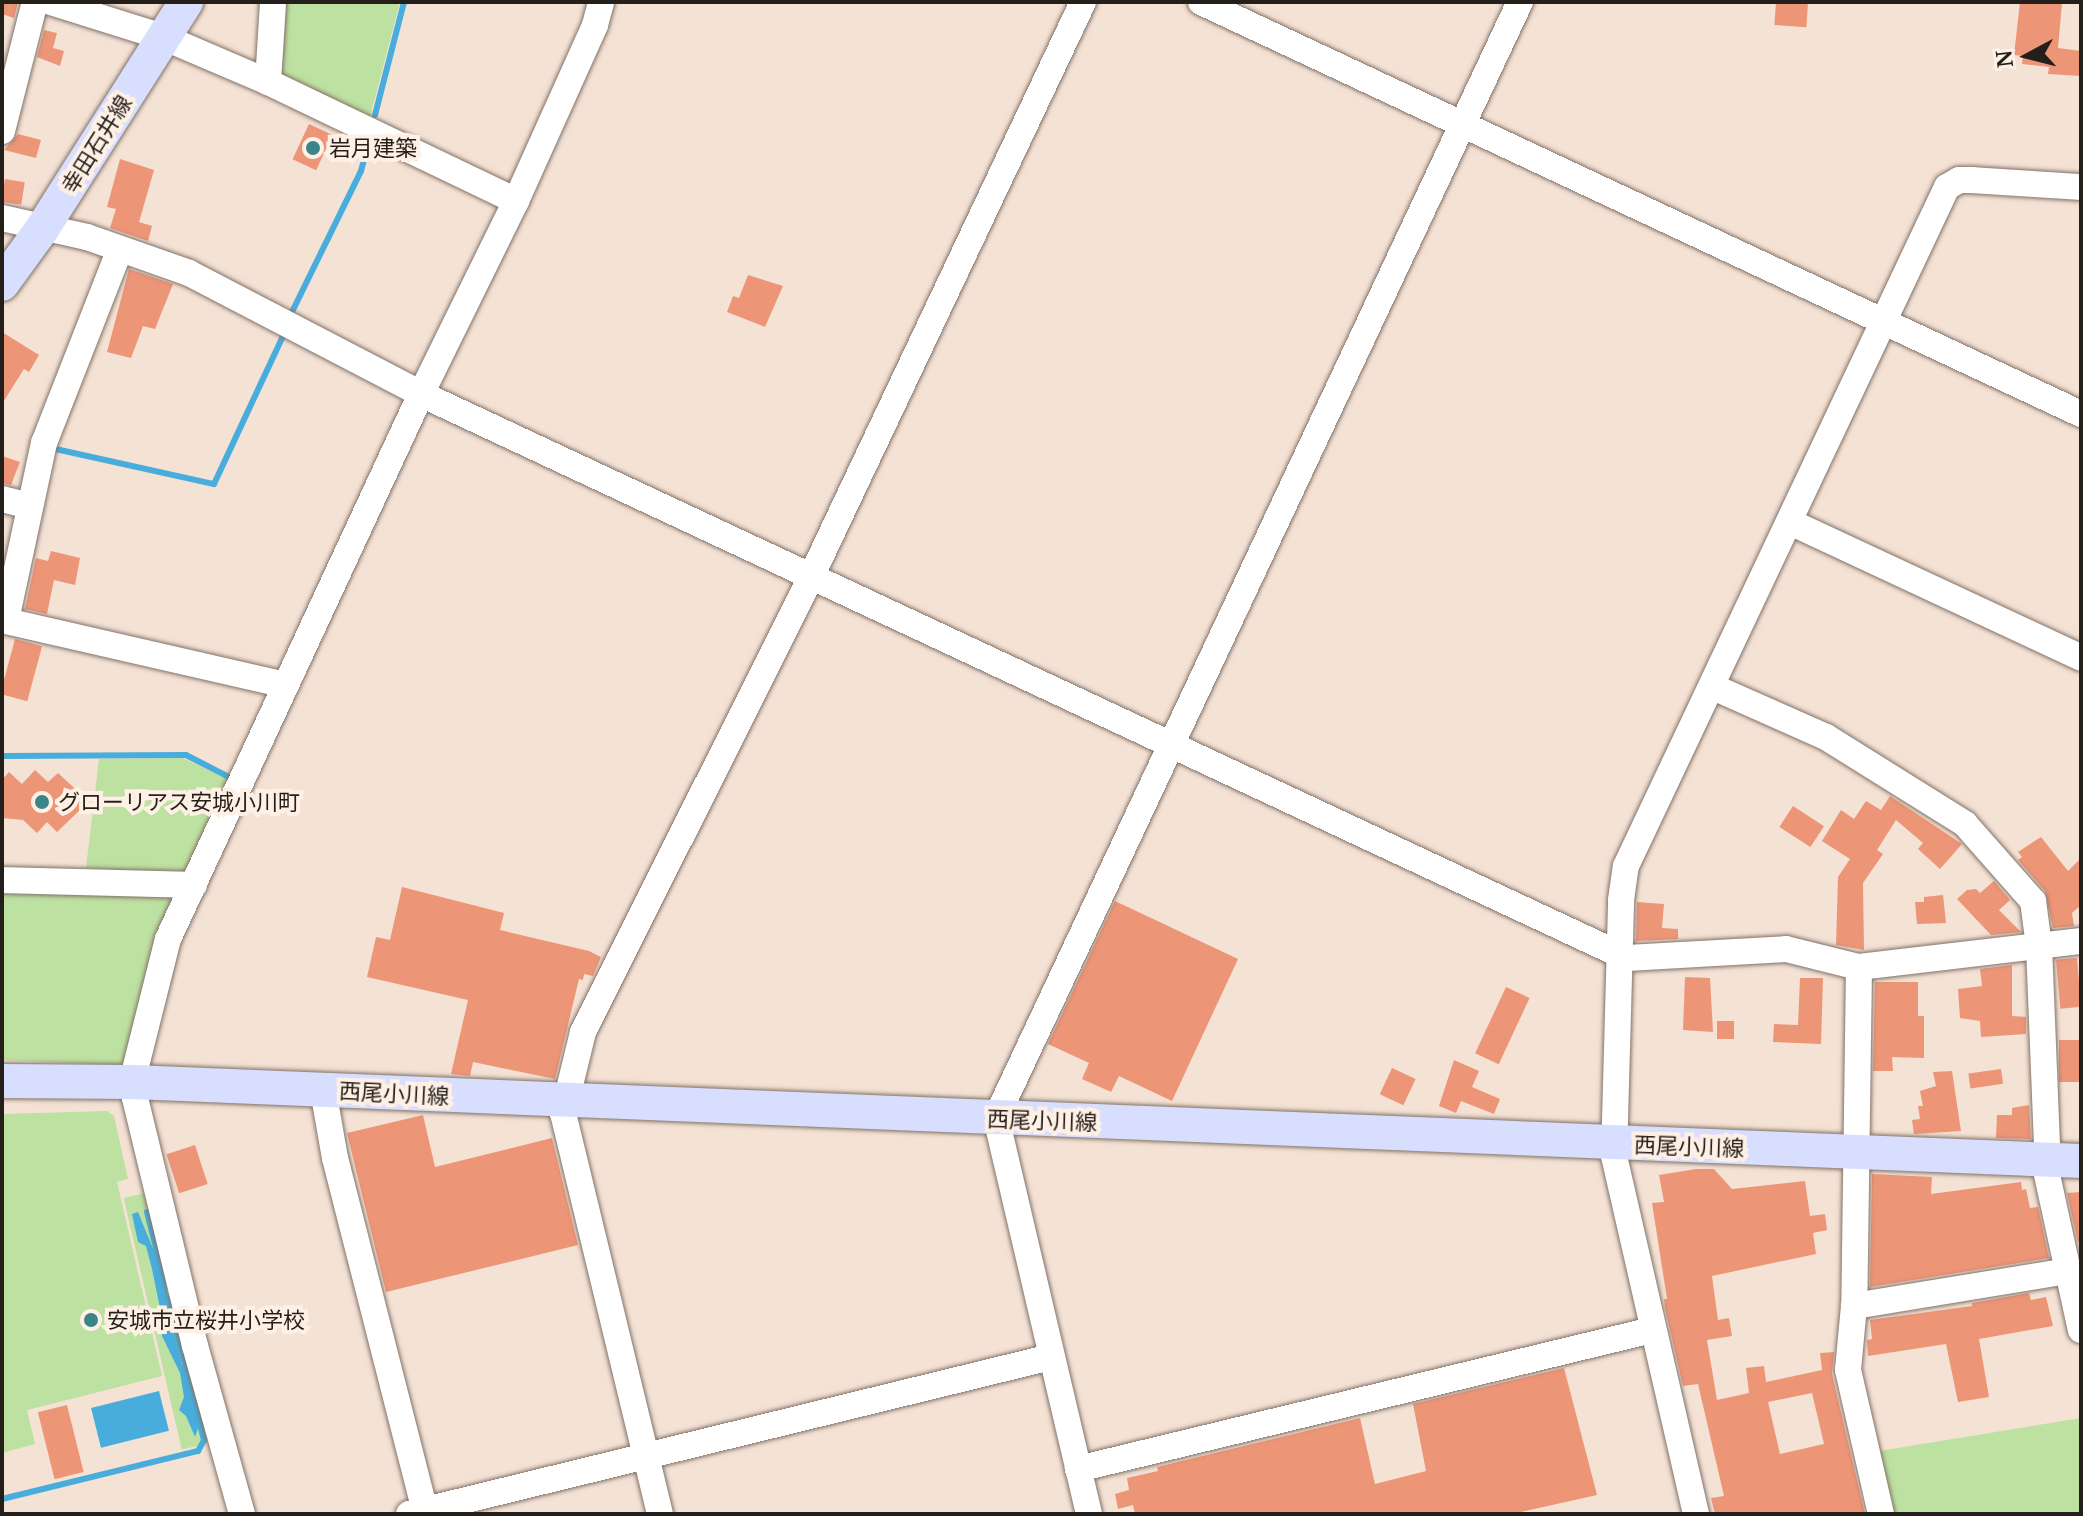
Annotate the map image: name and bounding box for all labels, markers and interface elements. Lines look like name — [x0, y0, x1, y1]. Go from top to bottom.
north arrow — [1987, 16, 2067, 96]
text: N — [1987, 48, 2019, 69]
street label: 幸田石井線 — [56, 90, 136, 198]
place label: 岩月建築 — [329, 135, 417, 161]
marker: 岩月建築 — [304, 139, 322, 157]
place label: グローリアス安城小川町 — [58, 789, 300, 815]
marker: グローリアス安城小川町 — [33, 793, 51, 811]
street label: 西尾小川線 — [338, 1077, 450, 1109]
street label: 西尾小川線 — [987, 1105, 1097, 1135]
street label: 西尾小川線 — [1634, 1131, 1744, 1161]
place label: 安城市立桜井小学校 — [107, 1307, 305, 1333]
marker: 安城市立桜井小学校 — [82, 1311, 100, 1329]

